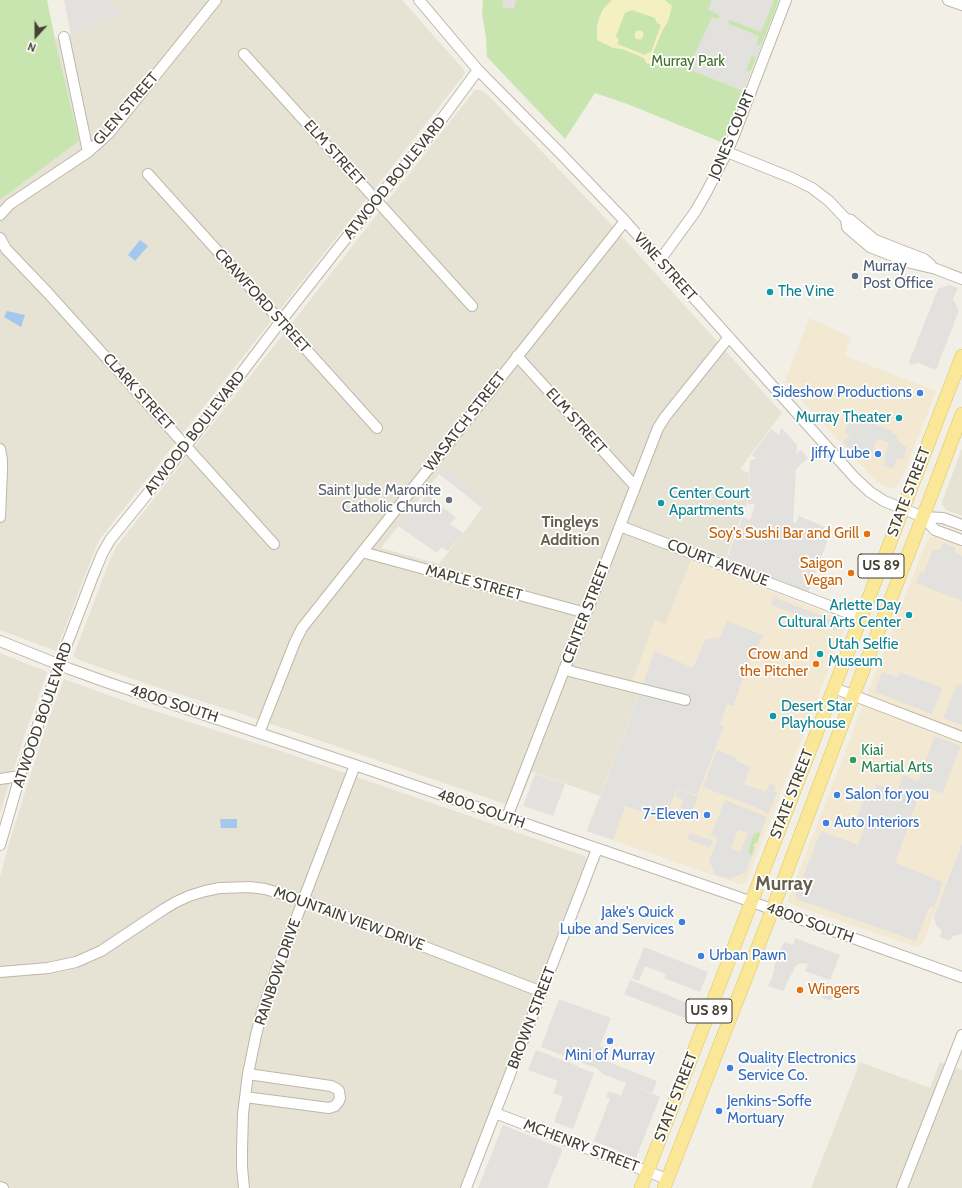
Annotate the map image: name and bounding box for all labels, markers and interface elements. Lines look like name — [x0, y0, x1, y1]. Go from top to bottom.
north arrow — [16, 16, 56, 56]
text: N — [26, 39, 38, 55]
park label: Murray Park — [651, 53, 725, 71]
street label: GLEN STREET — [90, 69, 162, 149]
street label: JONES COURT — [705, 88, 759, 182]
street label: ATWOOD BOULEVARD — [340, 113, 450, 243]
street label: ELM STREET — [300, 117, 368, 189]
street label: VINE STREET — [630, 229, 700, 305]
street label: CRAWFORD STREET — [210, 245, 314, 357]
place label: Murray Post Office — [863, 258, 933, 293]
marker: Murray Post Office — [850, 271, 860, 281]
place label: The Vine — [778, 283, 834, 301]
marker: The Vine — [765, 287, 775, 297]
street label: CLARK STREET — [99, 350, 177, 434]
street label: ATWOOD BOULEVARD — [141, 367, 249, 499]
street label: WASATCH STREET — [421, 369, 509, 475]
place label: Sideshow Productions — [772, 384, 912, 402]
street label: ELM STREET — [542, 385, 610, 457]
marker: Sideshow Productions — [915, 388, 925, 398]
place label: Murray Theater — [796, 409, 891, 427]
marker: Murray Theater — [894, 413, 904, 423]
place label: Jiffy Lube — [811, 445, 870, 463]
street label: STATE STREET — [884, 445, 934, 539]
marker: Jiffy Lube — [873, 449, 883, 459]
place label: Saint Jude Maronite Catholic Church — [318, 482, 441, 517]
place label: Center Court Apartments — [669, 485, 750, 520]
marker: Saint Jude Maronite Catholic Church — [444, 495, 454, 505]
marker: Center Court Apartments — [656, 498, 666, 508]
district label: Tingleys Addition — [540, 512, 600, 550]
place label: Soy's Sushi Bar and Grill — [709, 525, 859, 543]
marker: Soy's Sushi Bar and Grill — [862, 529, 872, 539]
street label: COURT AVENUE — [665, 535, 771, 591]
road number: US 89 — [858, 554, 904, 578]
place label: Saigon Vegan — [800, 555, 843, 590]
street label: CENTER STREET — [558, 560, 614, 666]
street label: MAPLE STREET — [424, 561, 524, 605]
marker: Saigon Vegan — [846, 568, 856, 578]
place label: Arlette Day Cultural Arts Center — [778, 597, 901, 632]
marker: Arlette Day Cultural Arts Center — [904, 610, 914, 620]
place label: Utah Selfie Museum — [828, 636, 898, 671]
street label: ATWOOD BOULEVARD — [10, 640, 76, 790]
place label: Crow and the Pitcher — [740, 646, 808, 681]
marker: Utah Selfie Museum — [815, 649, 825, 659]
marker: Crow and the Pitcher — [811, 659, 821, 669]
street label: 4800 SOUTH — [128, 681, 220, 727]
place label: Desert Star Playhouse — [781, 698, 852, 733]
marker: Desert Star Playhouse — [768, 711, 778, 721]
place label: Kiai Martial Arts — [861, 742, 933, 777]
street label: STATE STREET — [767, 747, 817, 841]
marker: Kiai Martial Arts — [848, 755, 858, 765]
street label: 4800 SOUTH — [435, 786, 527, 832]
place label: Salon for you — [845, 786, 929, 804]
marker: Salon for you — [832, 790, 842, 800]
place label: 7-Eleven — [643, 806, 699, 824]
marker: 7-Eleven — [702, 810, 712, 820]
place label: Auto Interiors — [834, 814, 919, 832]
marker: Auto Interiors — [821, 818, 831, 828]
district label: Murray — [755, 873, 813, 895]
street label: MOUNTAIN VIEW DRIVE — [271, 883, 427, 955]
street label: 4800 SOUTH — [764, 899, 856, 947]
place label: Jake's Quick Lube and Services — [560, 904, 674, 939]
street label: RAINBOW DRIVE — [251, 916, 305, 1028]
marker: Jake's Quick Lube and Services — [677, 917, 687, 927]
place label: Urban Pawn — [709, 947, 786, 965]
marker: Urban Pawn — [696, 951, 706, 961]
street label: BROWN STREET — [504, 964, 560, 1072]
place label: Wingers — [808, 981, 860, 999]
marker: Wingers — [795, 985, 805, 995]
road number: US 89 — [686, 999, 732, 1023]
marker: Mini of Murray — [605, 1036, 615, 1046]
place label: Mini of Murray — [565, 1047, 655, 1065]
street label: STATE STREET — [651, 1050, 701, 1144]
place label: Quality Electronics Service Co. — [738, 1050, 856, 1085]
marker: Quality Electronics Service Co. — [725, 1063, 735, 1073]
place label: Jenkins-Soffe Mortuary — [727, 1093, 812, 1128]
marker: Jenkins-Soffe Mortuary — [714, 1106, 724, 1116]
street label: MCHENRY STREET — [521, 1116, 641, 1176]

